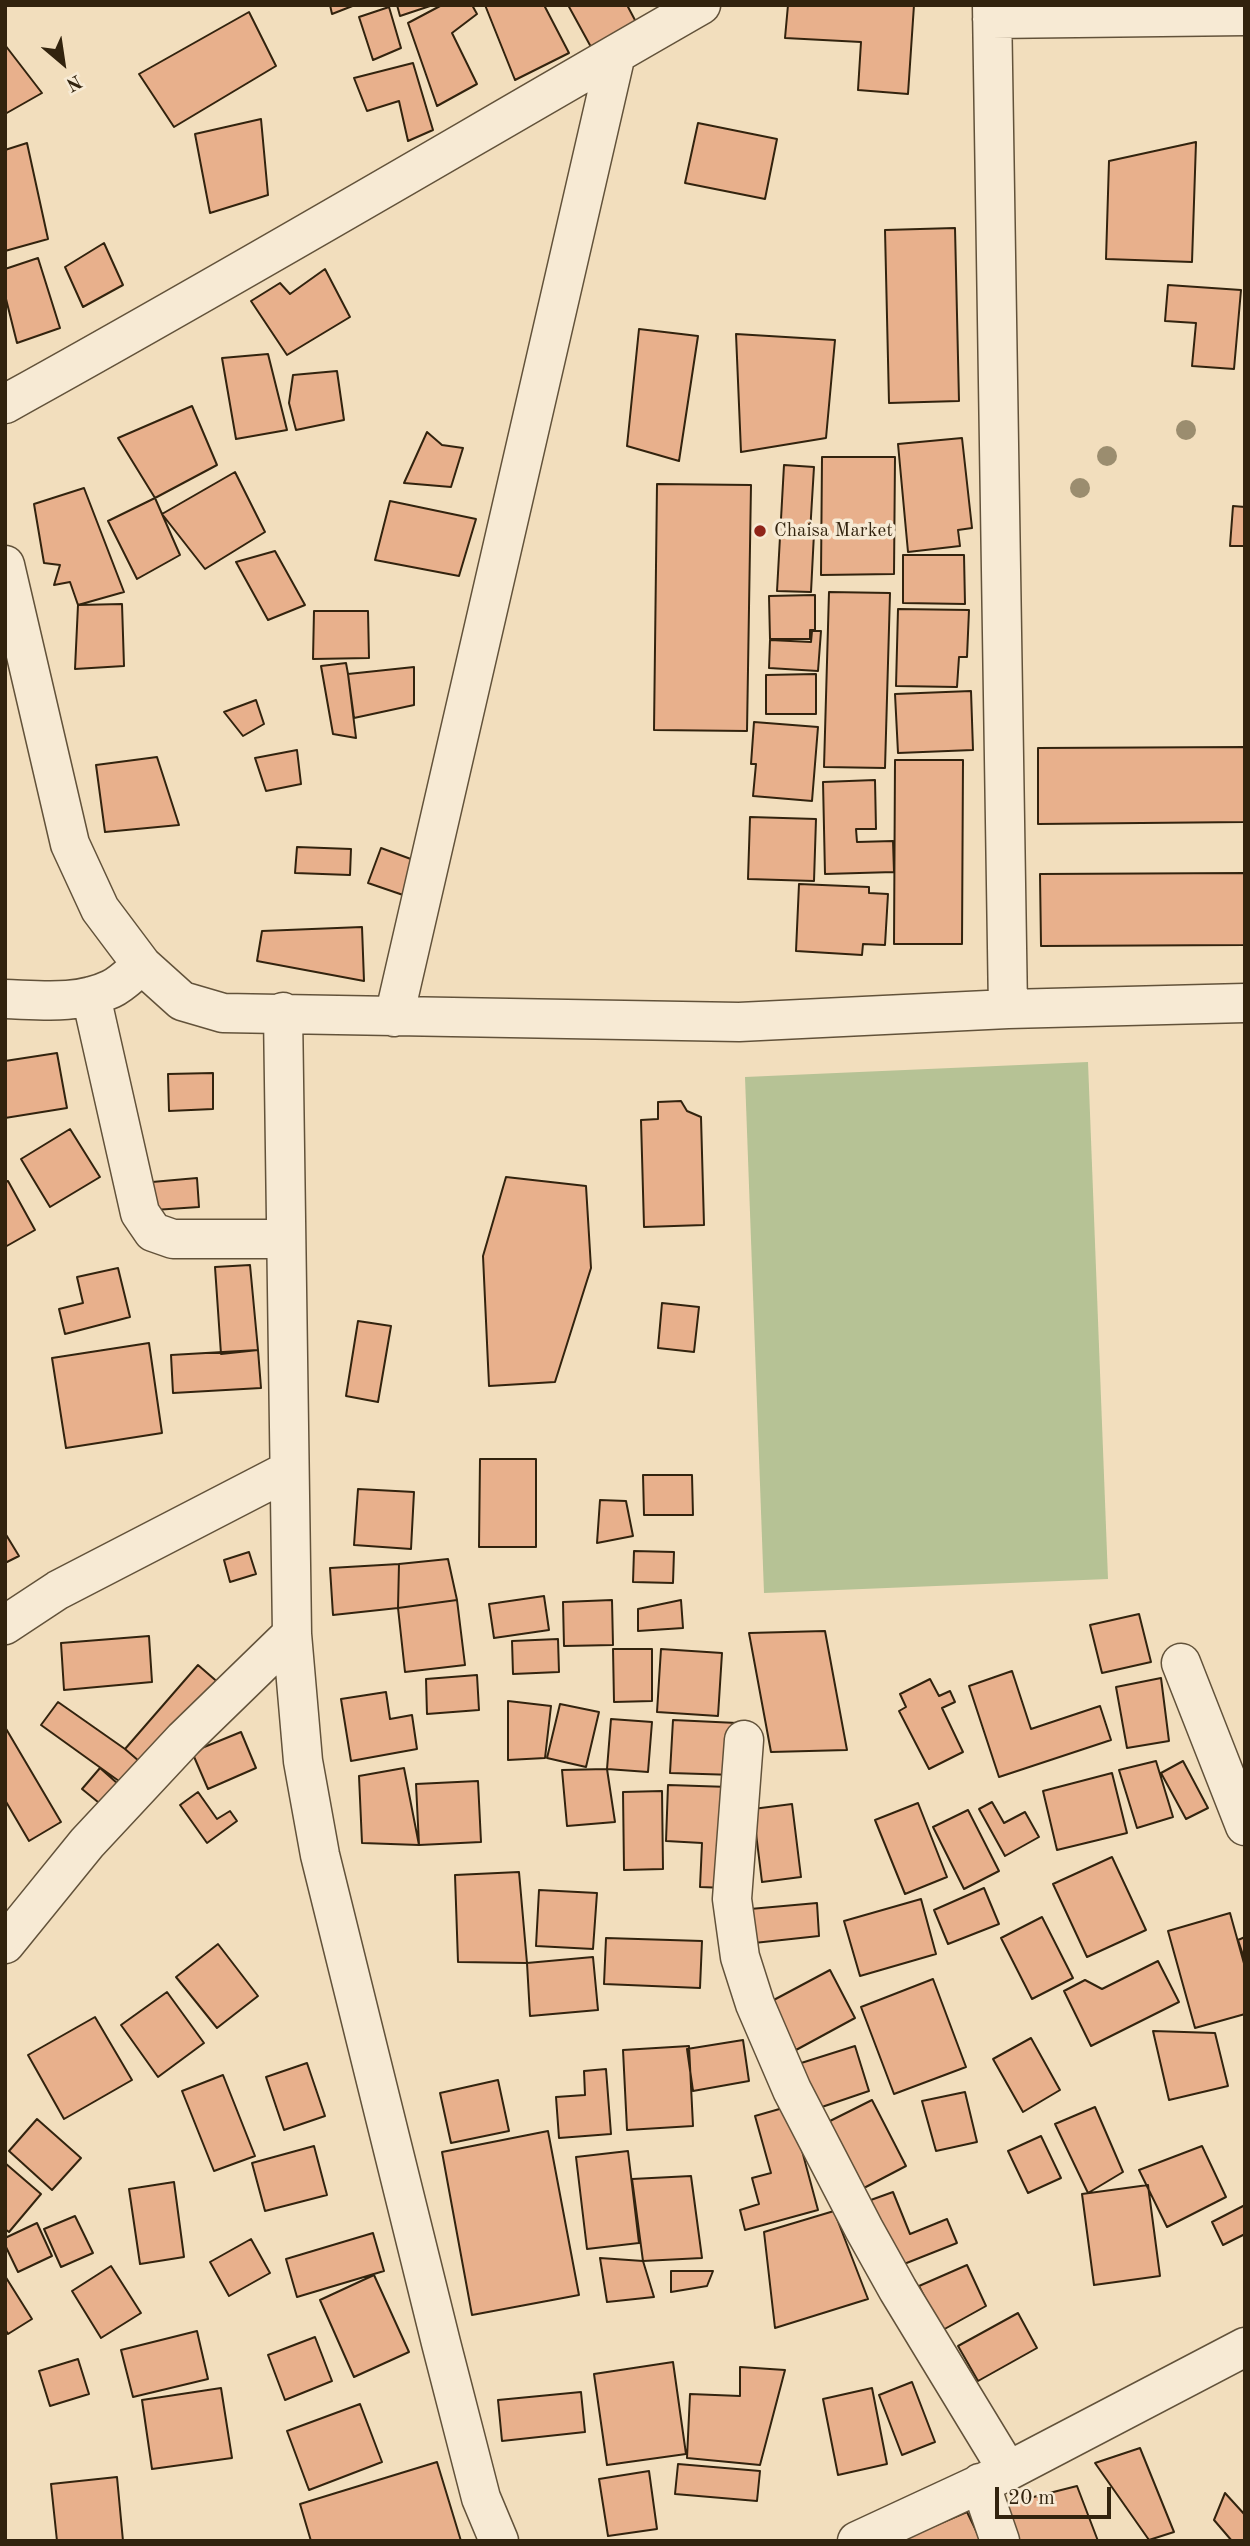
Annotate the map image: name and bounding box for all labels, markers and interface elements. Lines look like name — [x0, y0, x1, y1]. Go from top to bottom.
north arrow — [28, 28, 98, 98]
text: N — [62, 70, 84, 94]
place label: Chaisa Market — [774, 520, 893, 542]
marker: Chaisa Market — [752, 523, 768, 539]
scale bar — [998, 2472, 1114, 2516]
text: 20 m — [1008, 2488, 1055, 2509]

